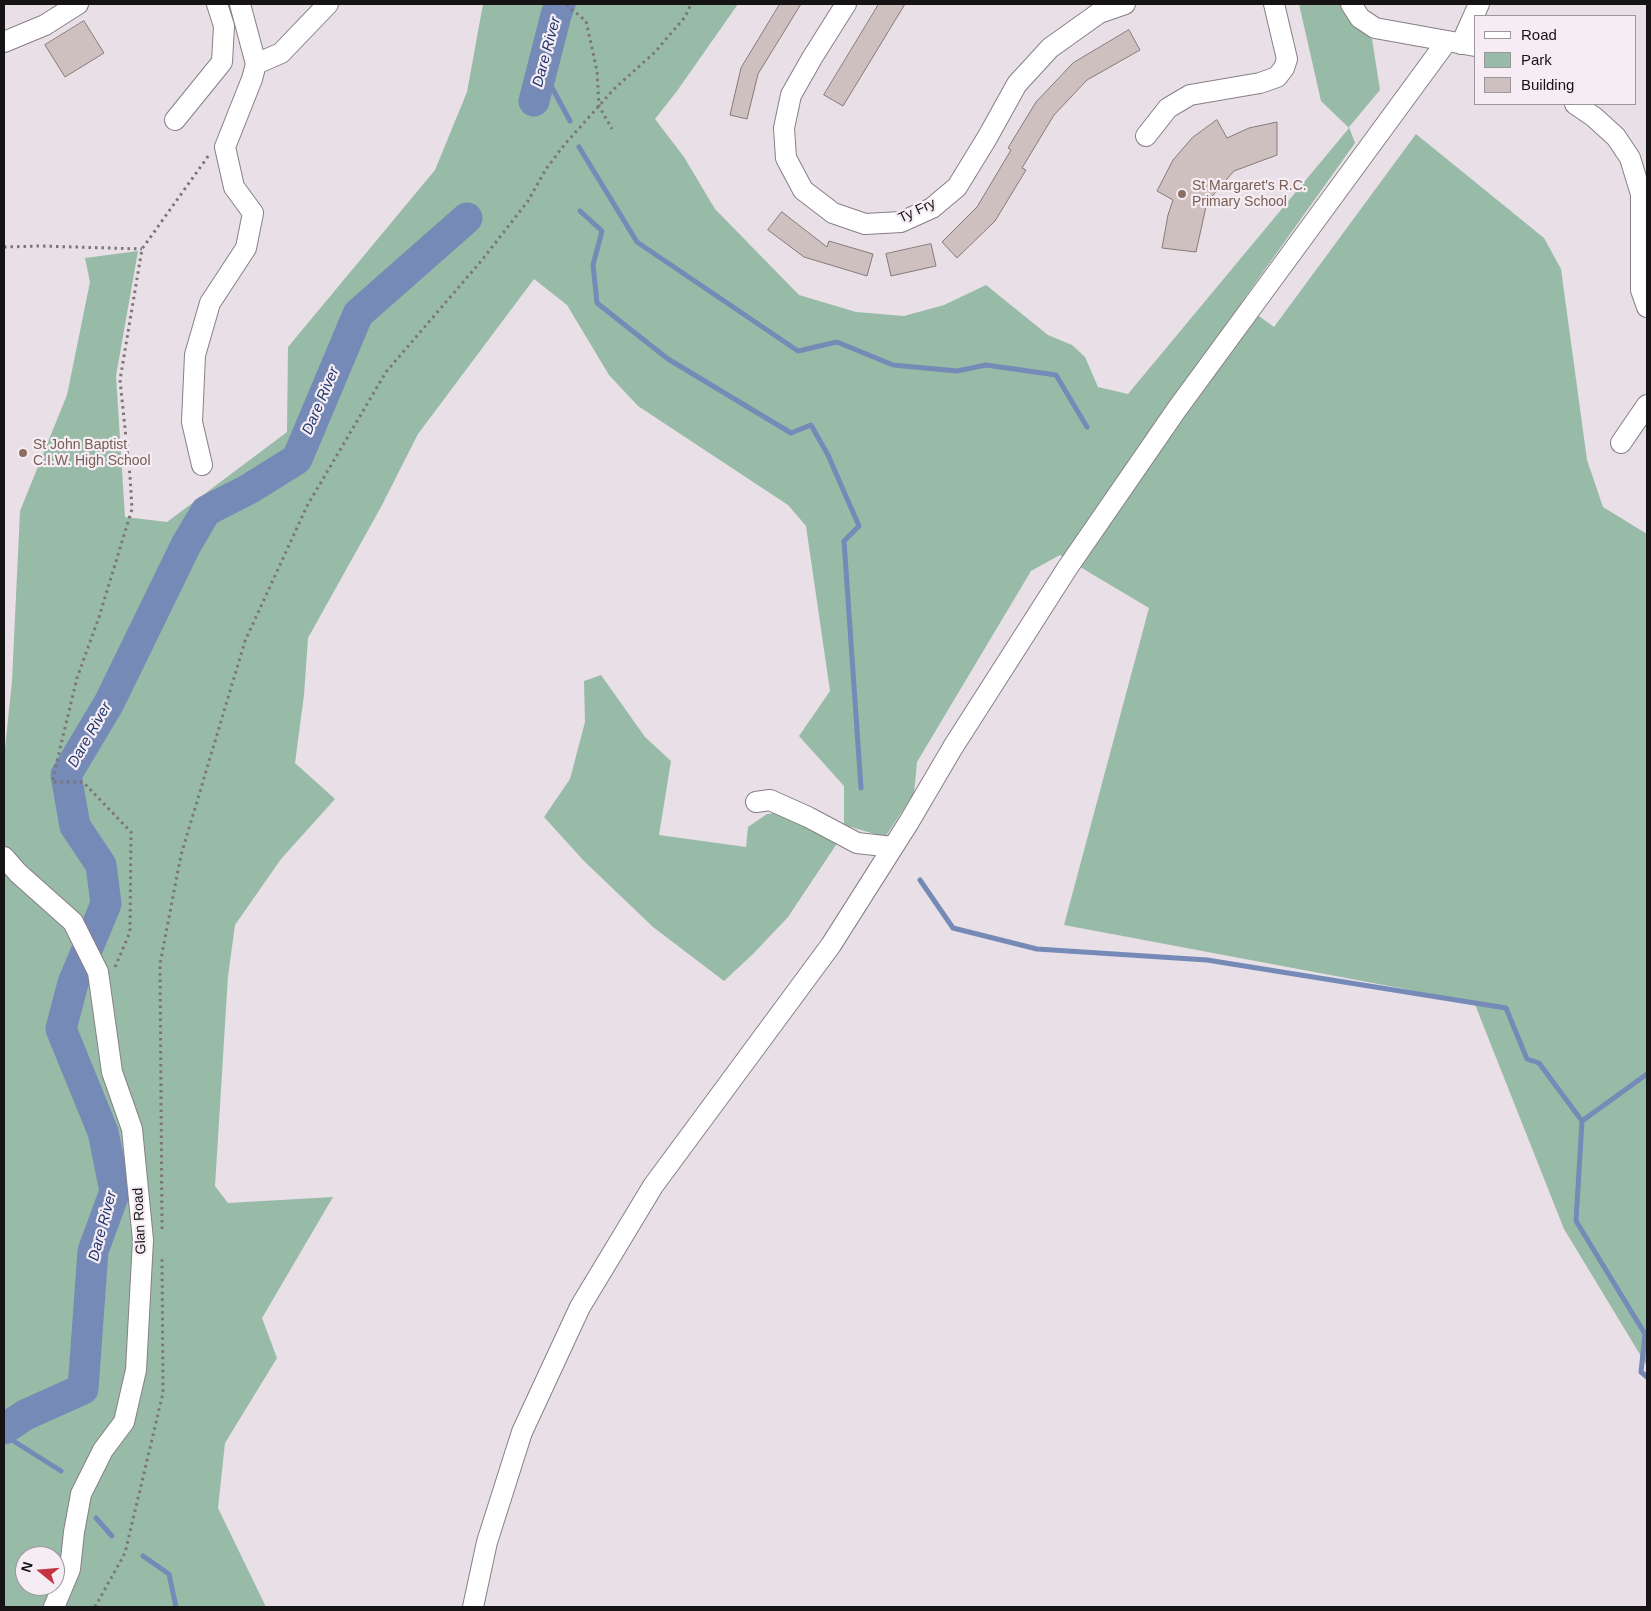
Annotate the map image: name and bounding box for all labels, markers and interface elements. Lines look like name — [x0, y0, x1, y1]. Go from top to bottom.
water label: Dare River — [529, 15, 565, 89]
legend — [1474, 15, 1636, 105]
text: Road — [1521, 26, 1557, 43]
text: Park — [1521, 51, 1552, 68]
text: Building — [1521, 76, 1574, 93]
place label: St Margaret's R.C. Primary School — [1192, 178, 1307, 210]
marker: St Margaret's R.C. Primary School — [1176, 188, 1188, 200]
street label: Ty Fry — [896, 195, 938, 227]
water label: Dare River — [299, 364, 343, 438]
place label: St John Baptist C.I.W. High School — [33, 437, 150, 470]
marker: St John Baptist C.I.W. High School — [17, 447, 29, 459]
water label: Dare River — [64, 699, 116, 771]
street label: Glan Road — [130, 1187, 150, 1255]
water label: Dare River — [85, 1189, 121, 1263]
north arrow — [15, 1546, 65, 1596]
text: N — [17, 1560, 36, 1574]

